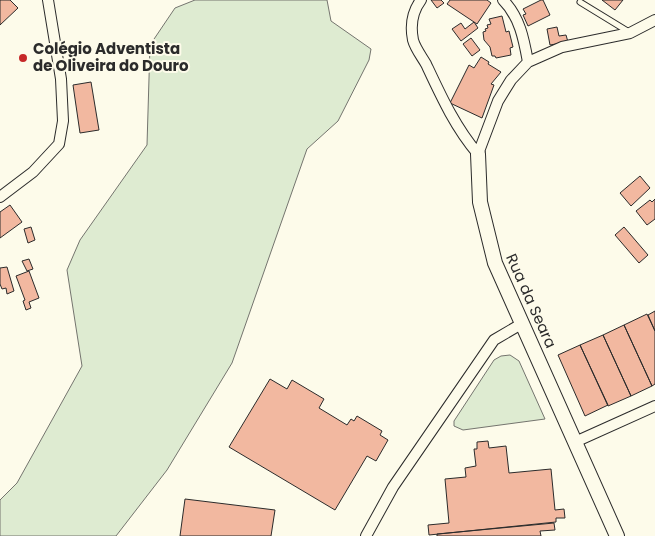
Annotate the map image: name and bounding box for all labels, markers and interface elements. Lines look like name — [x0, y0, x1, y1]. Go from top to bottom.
place label: Colégio Adventista de Oliveira do Douro — [33, 38, 189, 76]
marker: Colégio Adventista de Oliveira do Douro — [17, 52, 29, 64]
street label: Rua da Seara — [501, 250, 562, 351]

